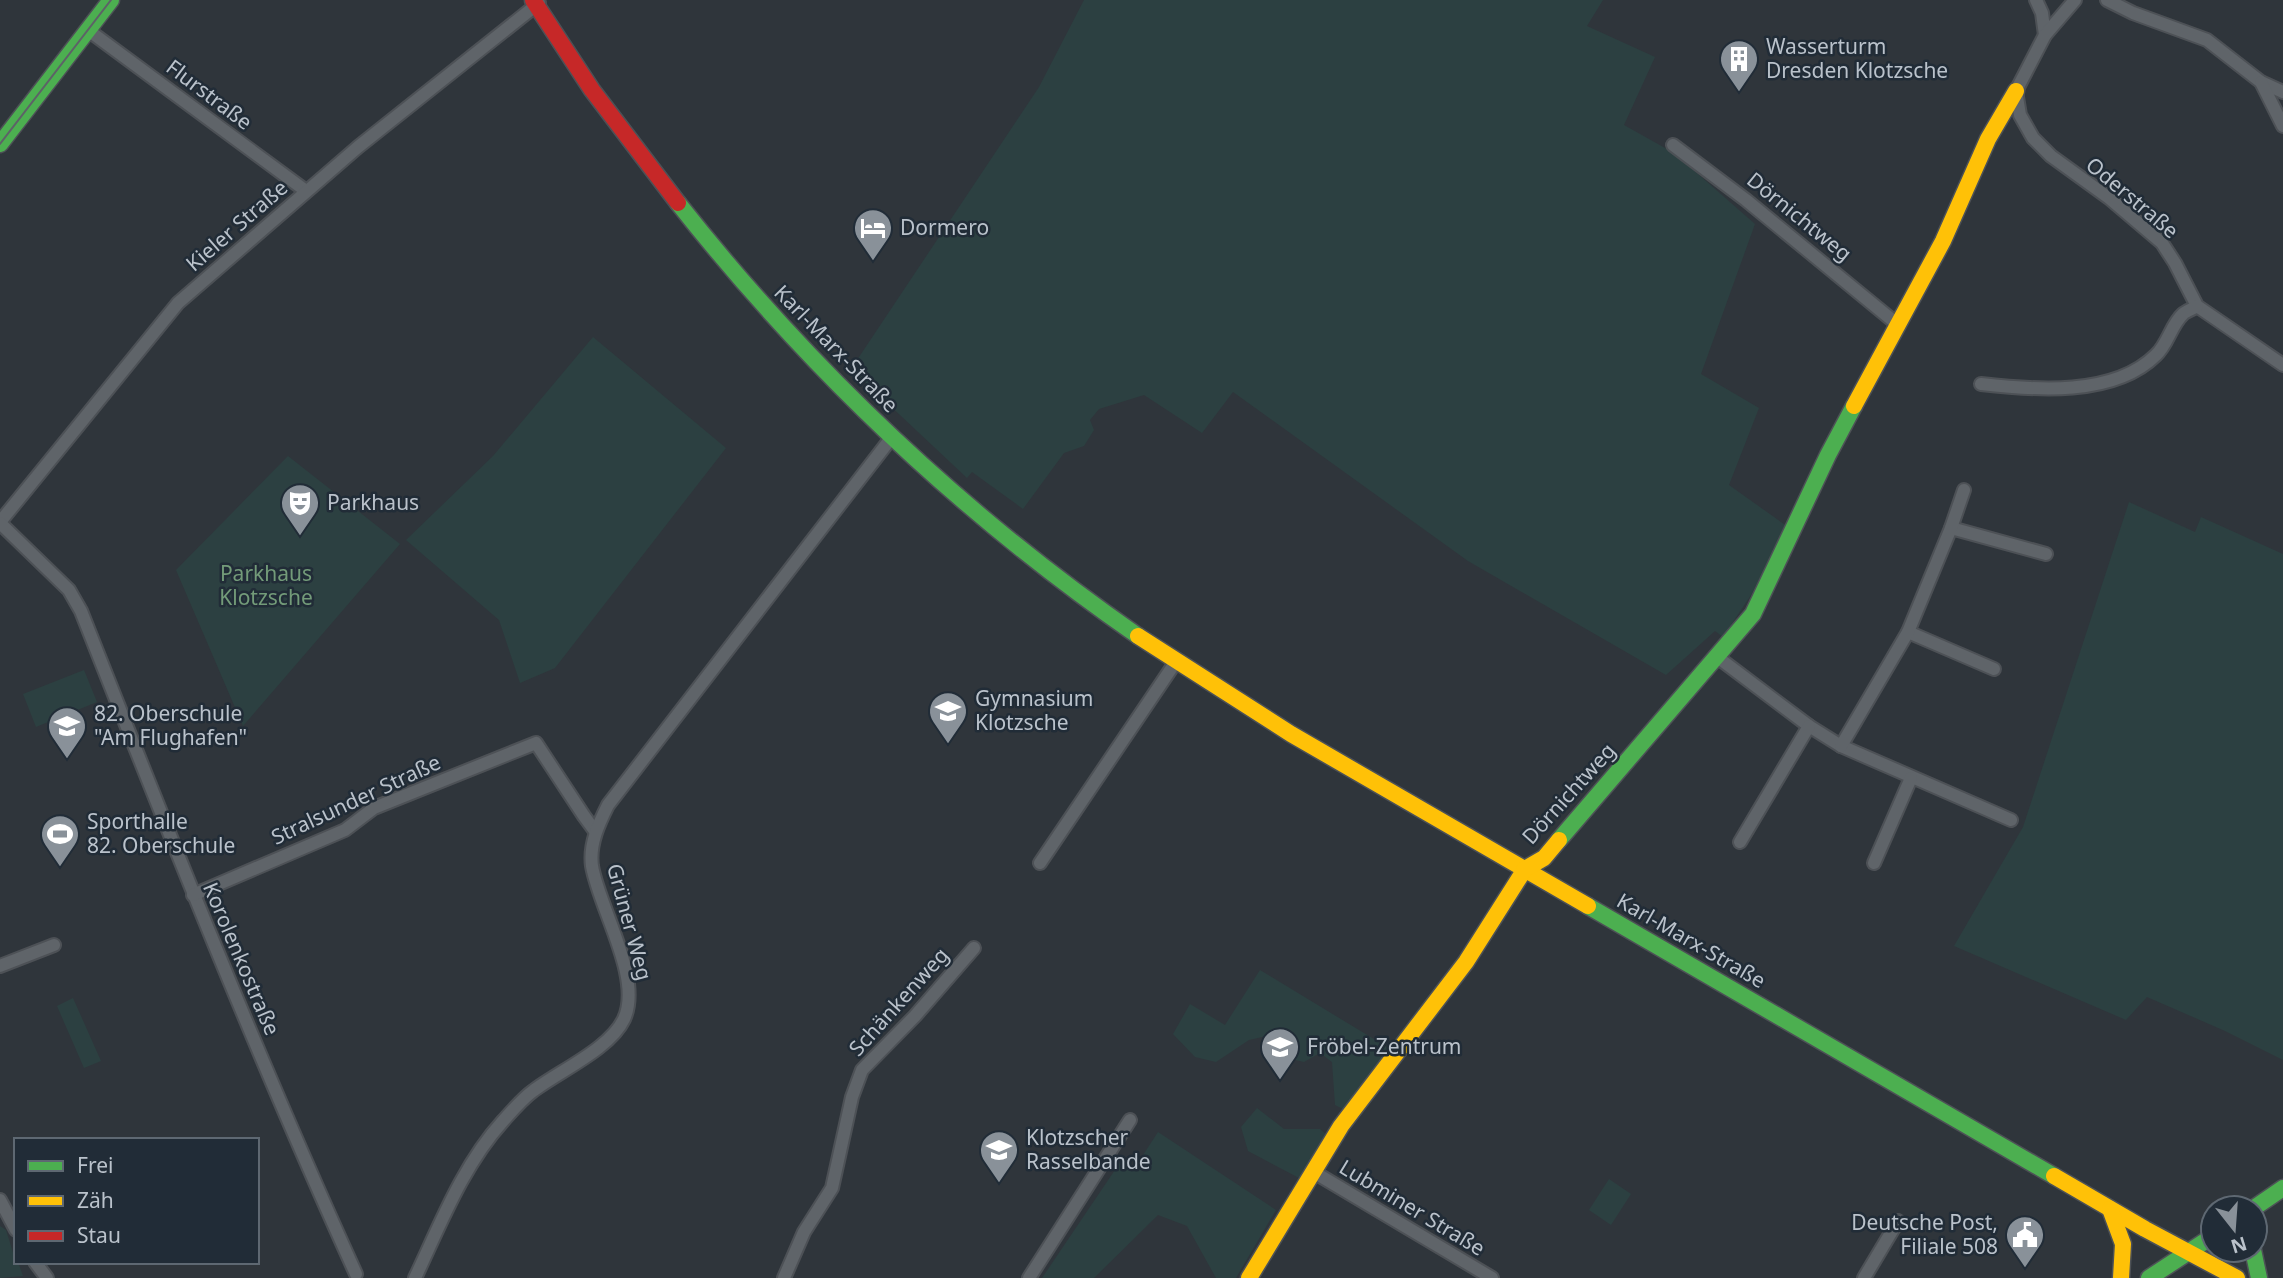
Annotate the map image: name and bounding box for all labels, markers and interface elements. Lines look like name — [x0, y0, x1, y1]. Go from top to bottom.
place label: Wasserturm Dresden Klotzsche — [1766, 32, 1948, 84]
building icon: Wasserturm Dresden Klotzsche — [1718, 38, 1760, 93]
street label: Flurstraße — [161, 53, 258, 136]
street label: Oderstraße — [2081, 150, 2185, 244]
street label: Dörnichtweg — [1741, 165, 1858, 267]
street label: Kieler Straße — [180, 173, 293, 277]
hotel icon: Dormero — [852, 207, 894, 262]
place label: Dormero — [900, 213, 989, 241]
street label: Karl-Marx-Straße — [769, 278, 905, 418]
theatre icon: Parkhaus — [279, 482, 321, 537]
place label: Parkhaus — [327, 488, 419, 516]
park label: Parkhaus Klotzsche — [219, 559, 313, 611]
place label: Gymnasium Klotzsche — [975, 684, 1093, 736]
school or university icon: Gymnasium Klotzsche — [927, 690, 969, 745]
place label: 82. Oberschule "Am Flughafen" — [94, 699, 247, 751]
school or university icon: 82. Oberschule "Am Flughafen" — [46, 705, 88, 760]
street label: Dörnichtweg — [1515, 737, 1621, 850]
street label: Stralsunder Straße — [266, 748, 445, 851]
place label: Sporthalle 82. Oberschule — [87, 807, 235, 859]
sports icon: Sporthalle 82. Oberschule — [39, 813, 81, 868]
street label: Grüner Weg — [601, 860, 659, 983]
street label: Korolenkostraße — [197, 878, 287, 1039]
street label: Karl-Marx-Straße — [1612, 886, 1771, 994]
street label: Schänkenweg — [842, 941, 954, 1061]
school or university icon: Fröbel-Zentrum — [1259, 1026, 1301, 1081]
place label: Fröbel-Zentrum — [1307, 1032, 1462, 1060]
place label: Klotzscher Rasselbande — [1026, 1123, 1151, 1175]
school or university icon: Klotzscher Rasselbande — [978, 1129, 1020, 1184]
legend — [14, 1138, 259, 1264]
text: Frei — [77, 1151, 113, 1179]
street label: Lubminer Straße — [1335, 1153, 1491, 1262]
text: Zäh — [77, 1186, 114, 1214]
north arrow — [2199, 1194, 2269, 1264]
place label: Deutsche Post, Filiale 508 — [1851, 1208, 1998, 1260]
public building icon: Deutsche Post, Filiale 508 — [2004, 1214, 2046, 1269]
text: Stau — [77, 1221, 121, 1249]
text: N — [2228, 1231, 2250, 1260]

